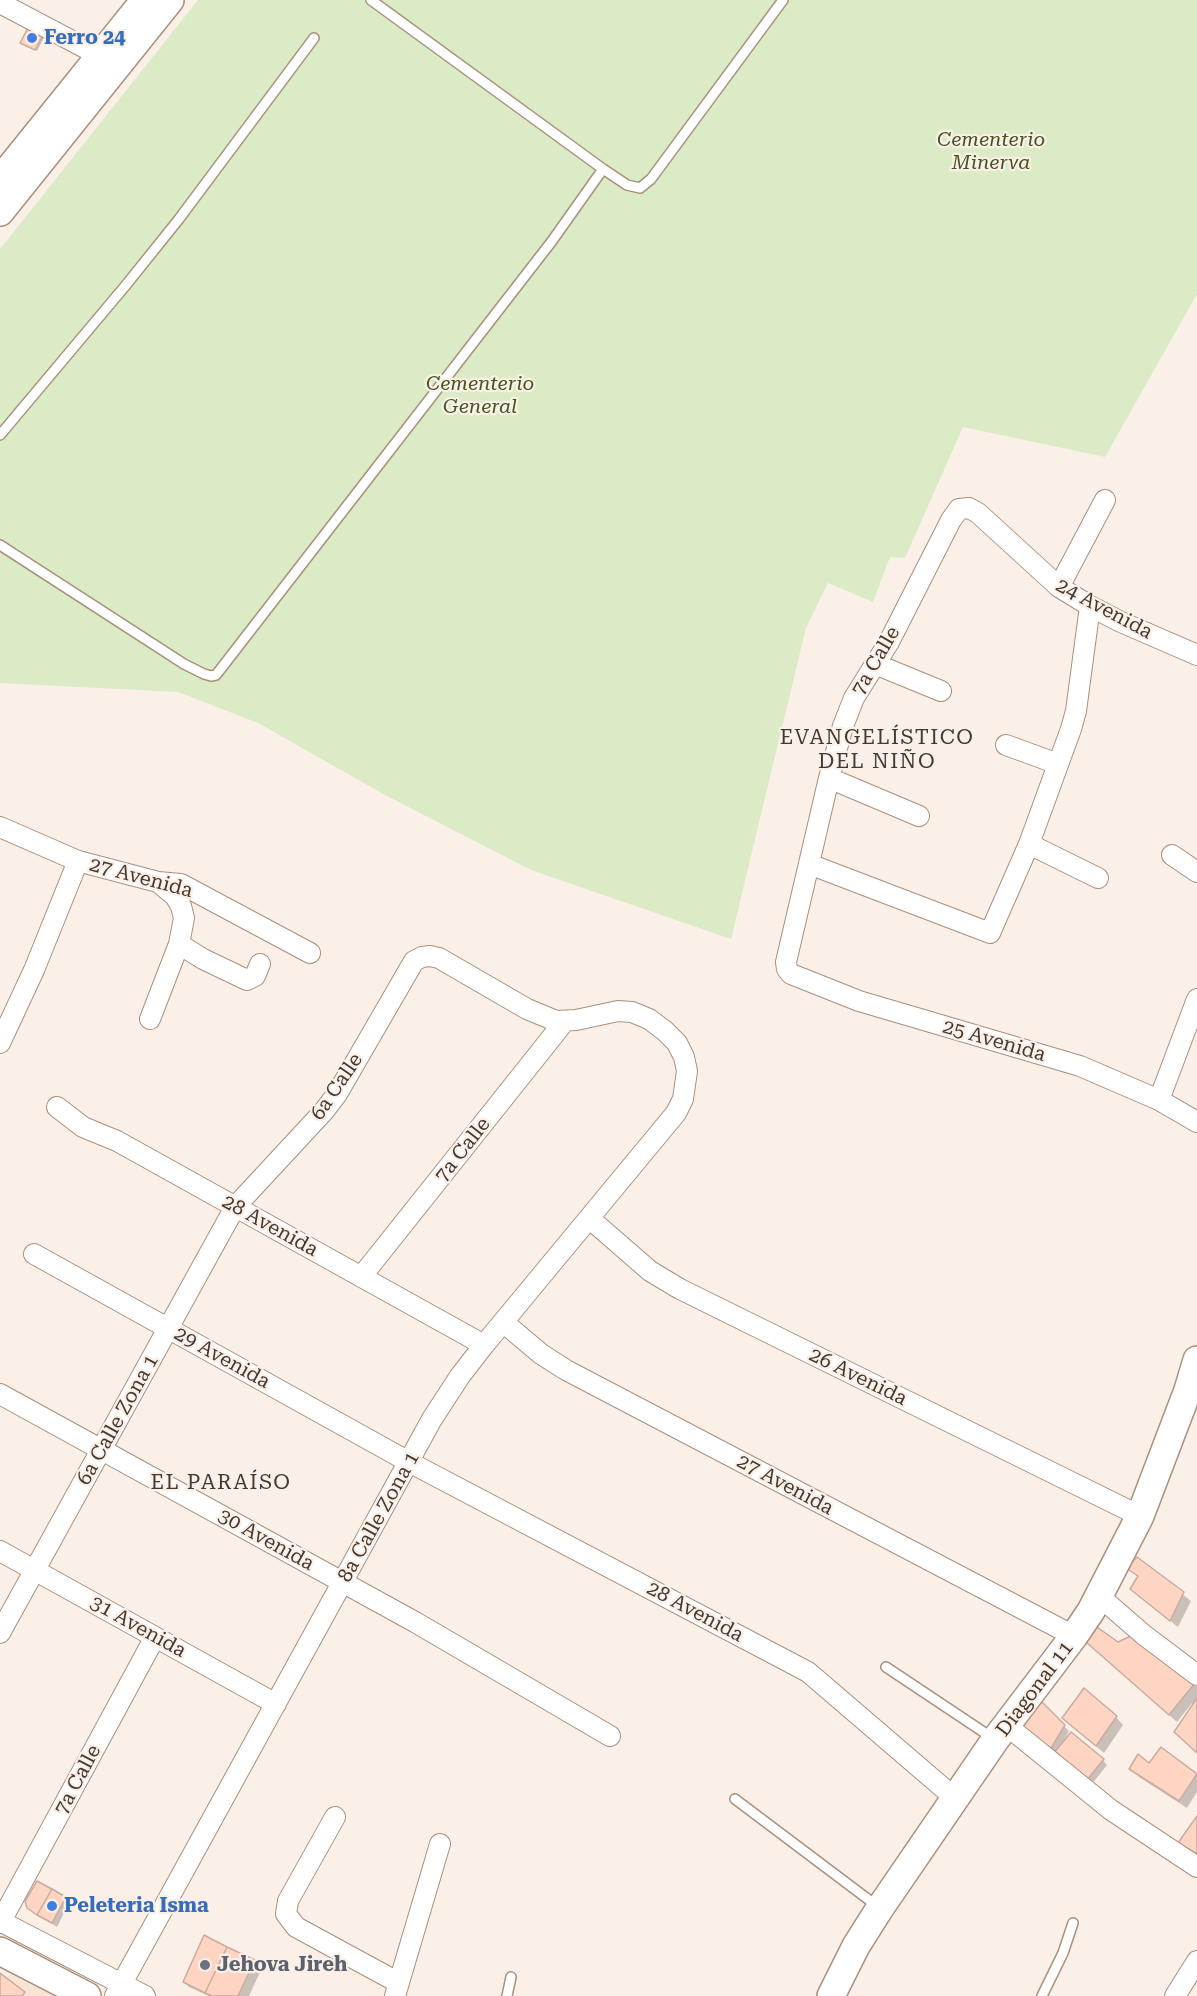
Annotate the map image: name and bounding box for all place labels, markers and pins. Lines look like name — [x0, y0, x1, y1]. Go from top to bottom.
place label: Ferro 24 — [44, 26, 125, 50]
marker: Ferro 24 — [25, 31, 39, 45]
place label: Peleteria Isma — [64, 1894, 209, 1918]
marker: Peleteria Isma — [45, 1899, 59, 1913]
place label: Jehova Jireh — [217, 1953, 347, 1977]
marker: Jehova Jireh — [198, 1958, 212, 1972]

